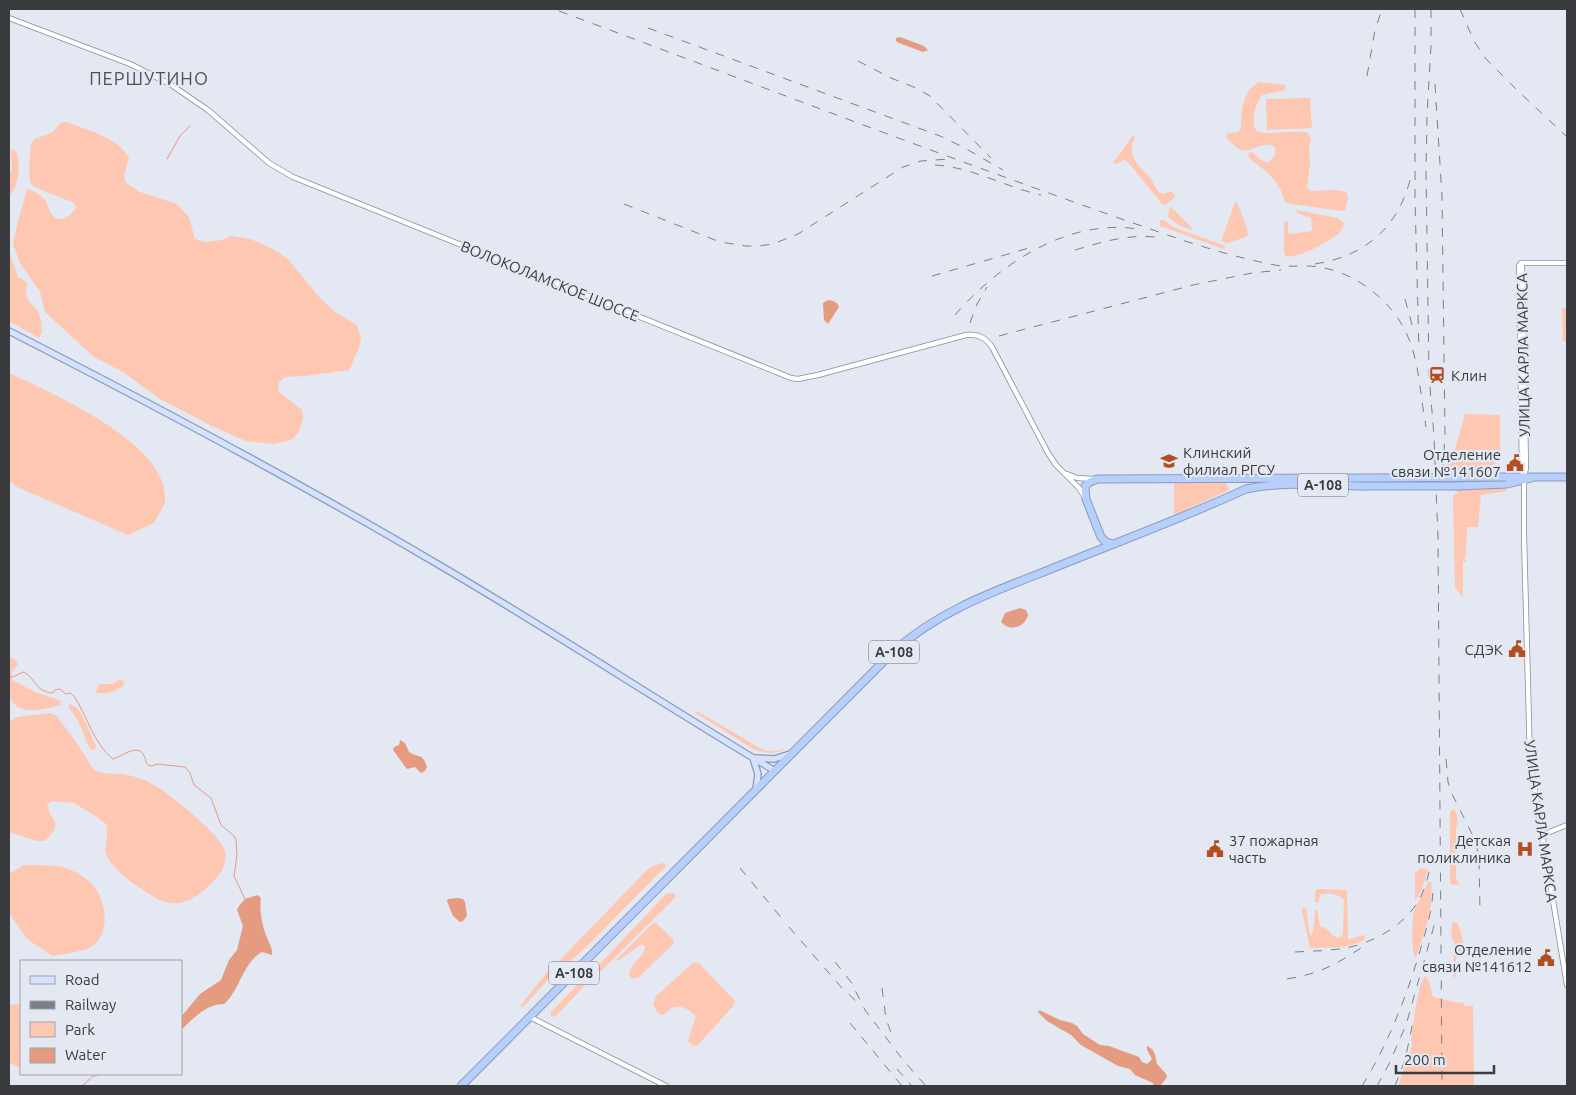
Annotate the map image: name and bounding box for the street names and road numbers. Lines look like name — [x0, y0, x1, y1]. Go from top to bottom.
street label: ВОЛОКОЛАМСКОЕ ШОССЕ — [458, 237, 642, 325]
street label: УЛИЦА КАРЛА МАРКСА — [1513, 273, 1533, 437]
road number: А-108 — [1298, 474, 1348, 496]
road number: А-108 — [869, 640, 919, 664]
street label: УЛИЦА КАРЛА МАРКСА — [1521, 739, 1561, 904]
road number: А-108 — [549, 961, 599, 984]

